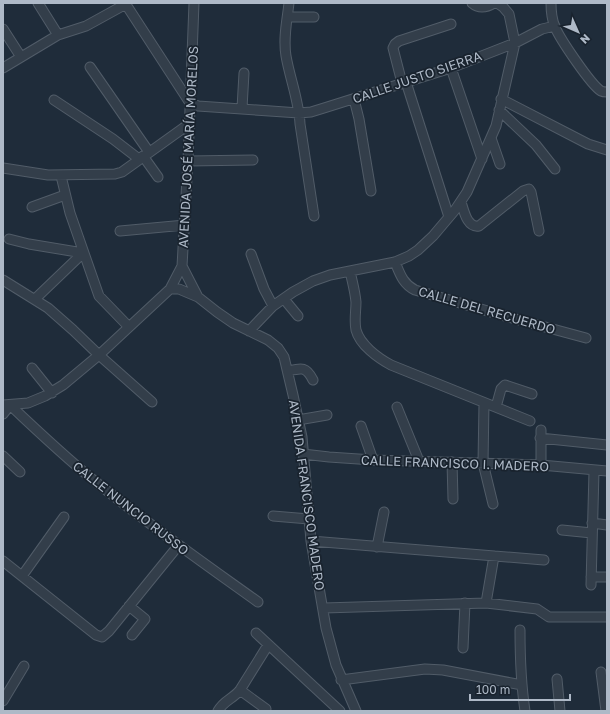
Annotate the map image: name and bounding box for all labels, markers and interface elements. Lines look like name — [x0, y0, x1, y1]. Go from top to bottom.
north arrow — [558, 12, 598, 52]
text: N — [578, 32, 593, 47]
street label: AVENIDA JOSÉ MARÍA MORELOS — [175, 45, 201, 249]
street label: CALLE JUSTO SIERRA — [350, 47, 484, 107]
street label: CALLE DEL RECUERDO — [417, 283, 557, 337]
street label: AVENIDA FRANCISCO MADERO — [286, 399, 328, 591]
street label: CALLE FRANCISCO I. MADERO — [361, 452, 549, 474]
street label: CALLE NUNCIO RUSSO — [70, 458, 192, 558]
scale bar — [470, 676, 570, 702]
text: 100 m — [476, 682, 510, 697]

